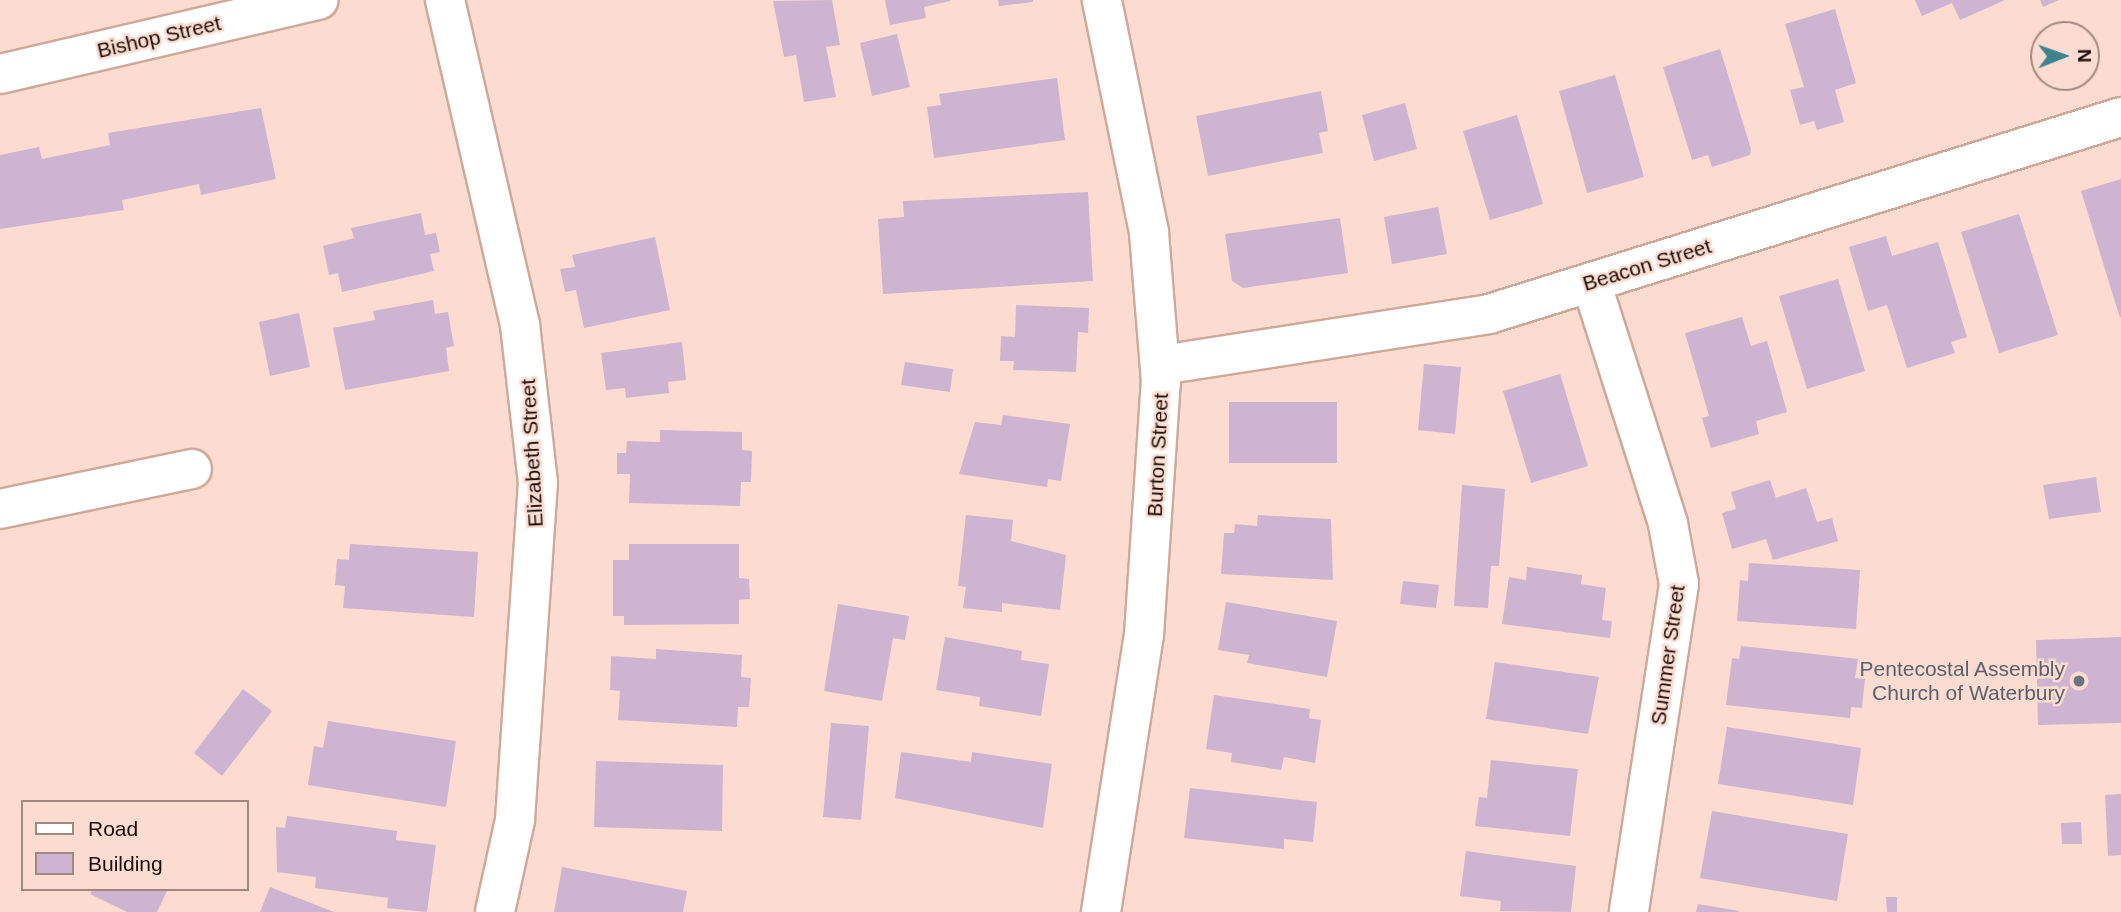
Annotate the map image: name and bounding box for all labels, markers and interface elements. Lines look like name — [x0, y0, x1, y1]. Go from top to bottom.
street label: Bishop Street — [95, 11, 223, 63]
north arrow — [2030, 21, 2100, 91]
text: N — [2074, 49, 2095, 63]
street label: Beacon Street — [1580, 233, 1714, 297]
street label: Elizabeth Street — [516, 378, 548, 528]
street label: Burton Street — [1142, 393, 1174, 517]
street label: Summer Street — [1646, 583, 1690, 727]
place label: Pentecostal Assembly Church of Waterbury — [1858, 656, 2065, 706]
marker: Pentecostal Assembly Church of Waterbury — [2071, 673, 2087, 689]
legend — [21, 800, 248, 891]
text: Road — [88, 817, 138, 840]
text: Building — [88, 852, 163, 875]

